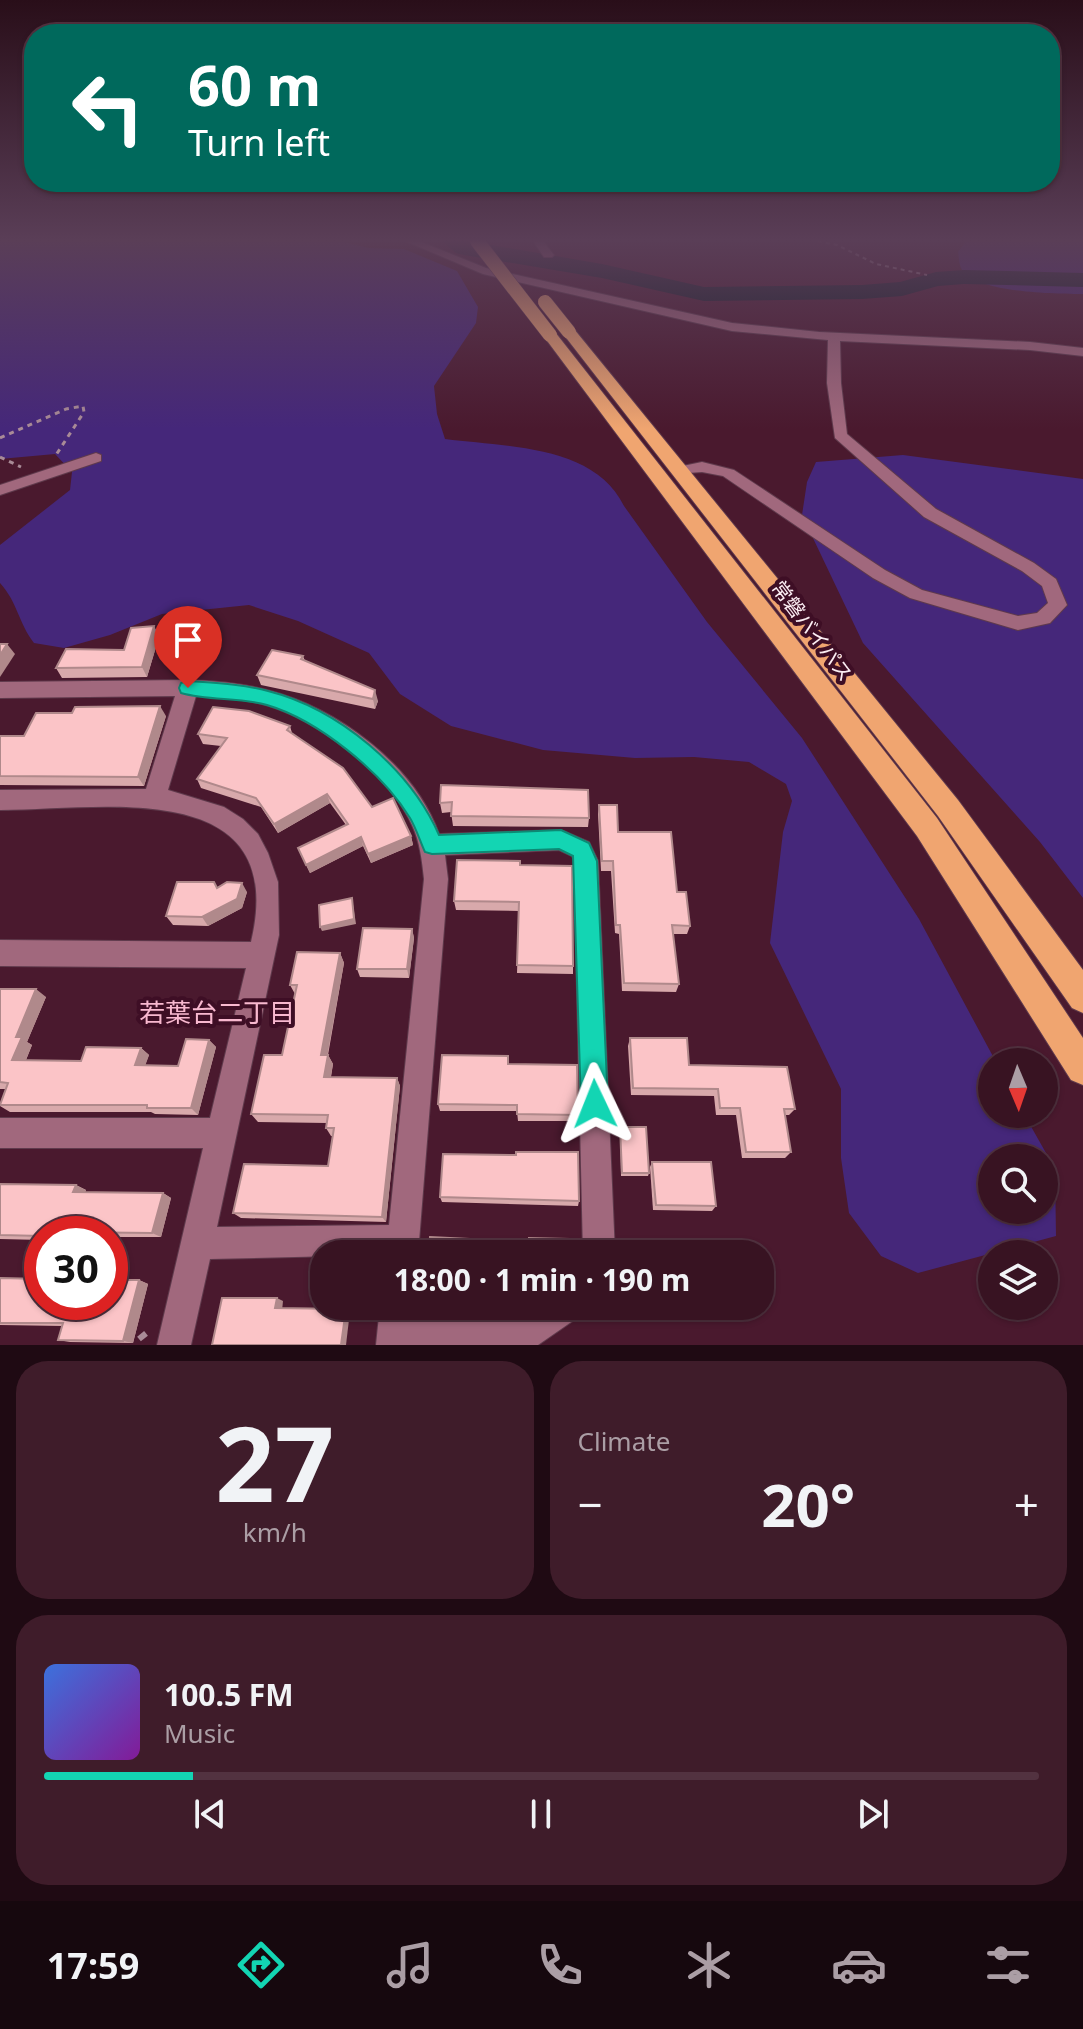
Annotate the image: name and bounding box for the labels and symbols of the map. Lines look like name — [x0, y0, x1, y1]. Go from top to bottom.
street label: 常磐バイパス — [766, 575, 859, 687]
pin — [154, 606, 222, 688]
district label: 若葉台二丁目 — [139, 994, 295, 1030]
north arrow — [978, 1048, 1058, 1128]
position arrow — [553, 1062, 637, 1146]
speed limit sign: 30 — [24, 1216, 128, 1320]

